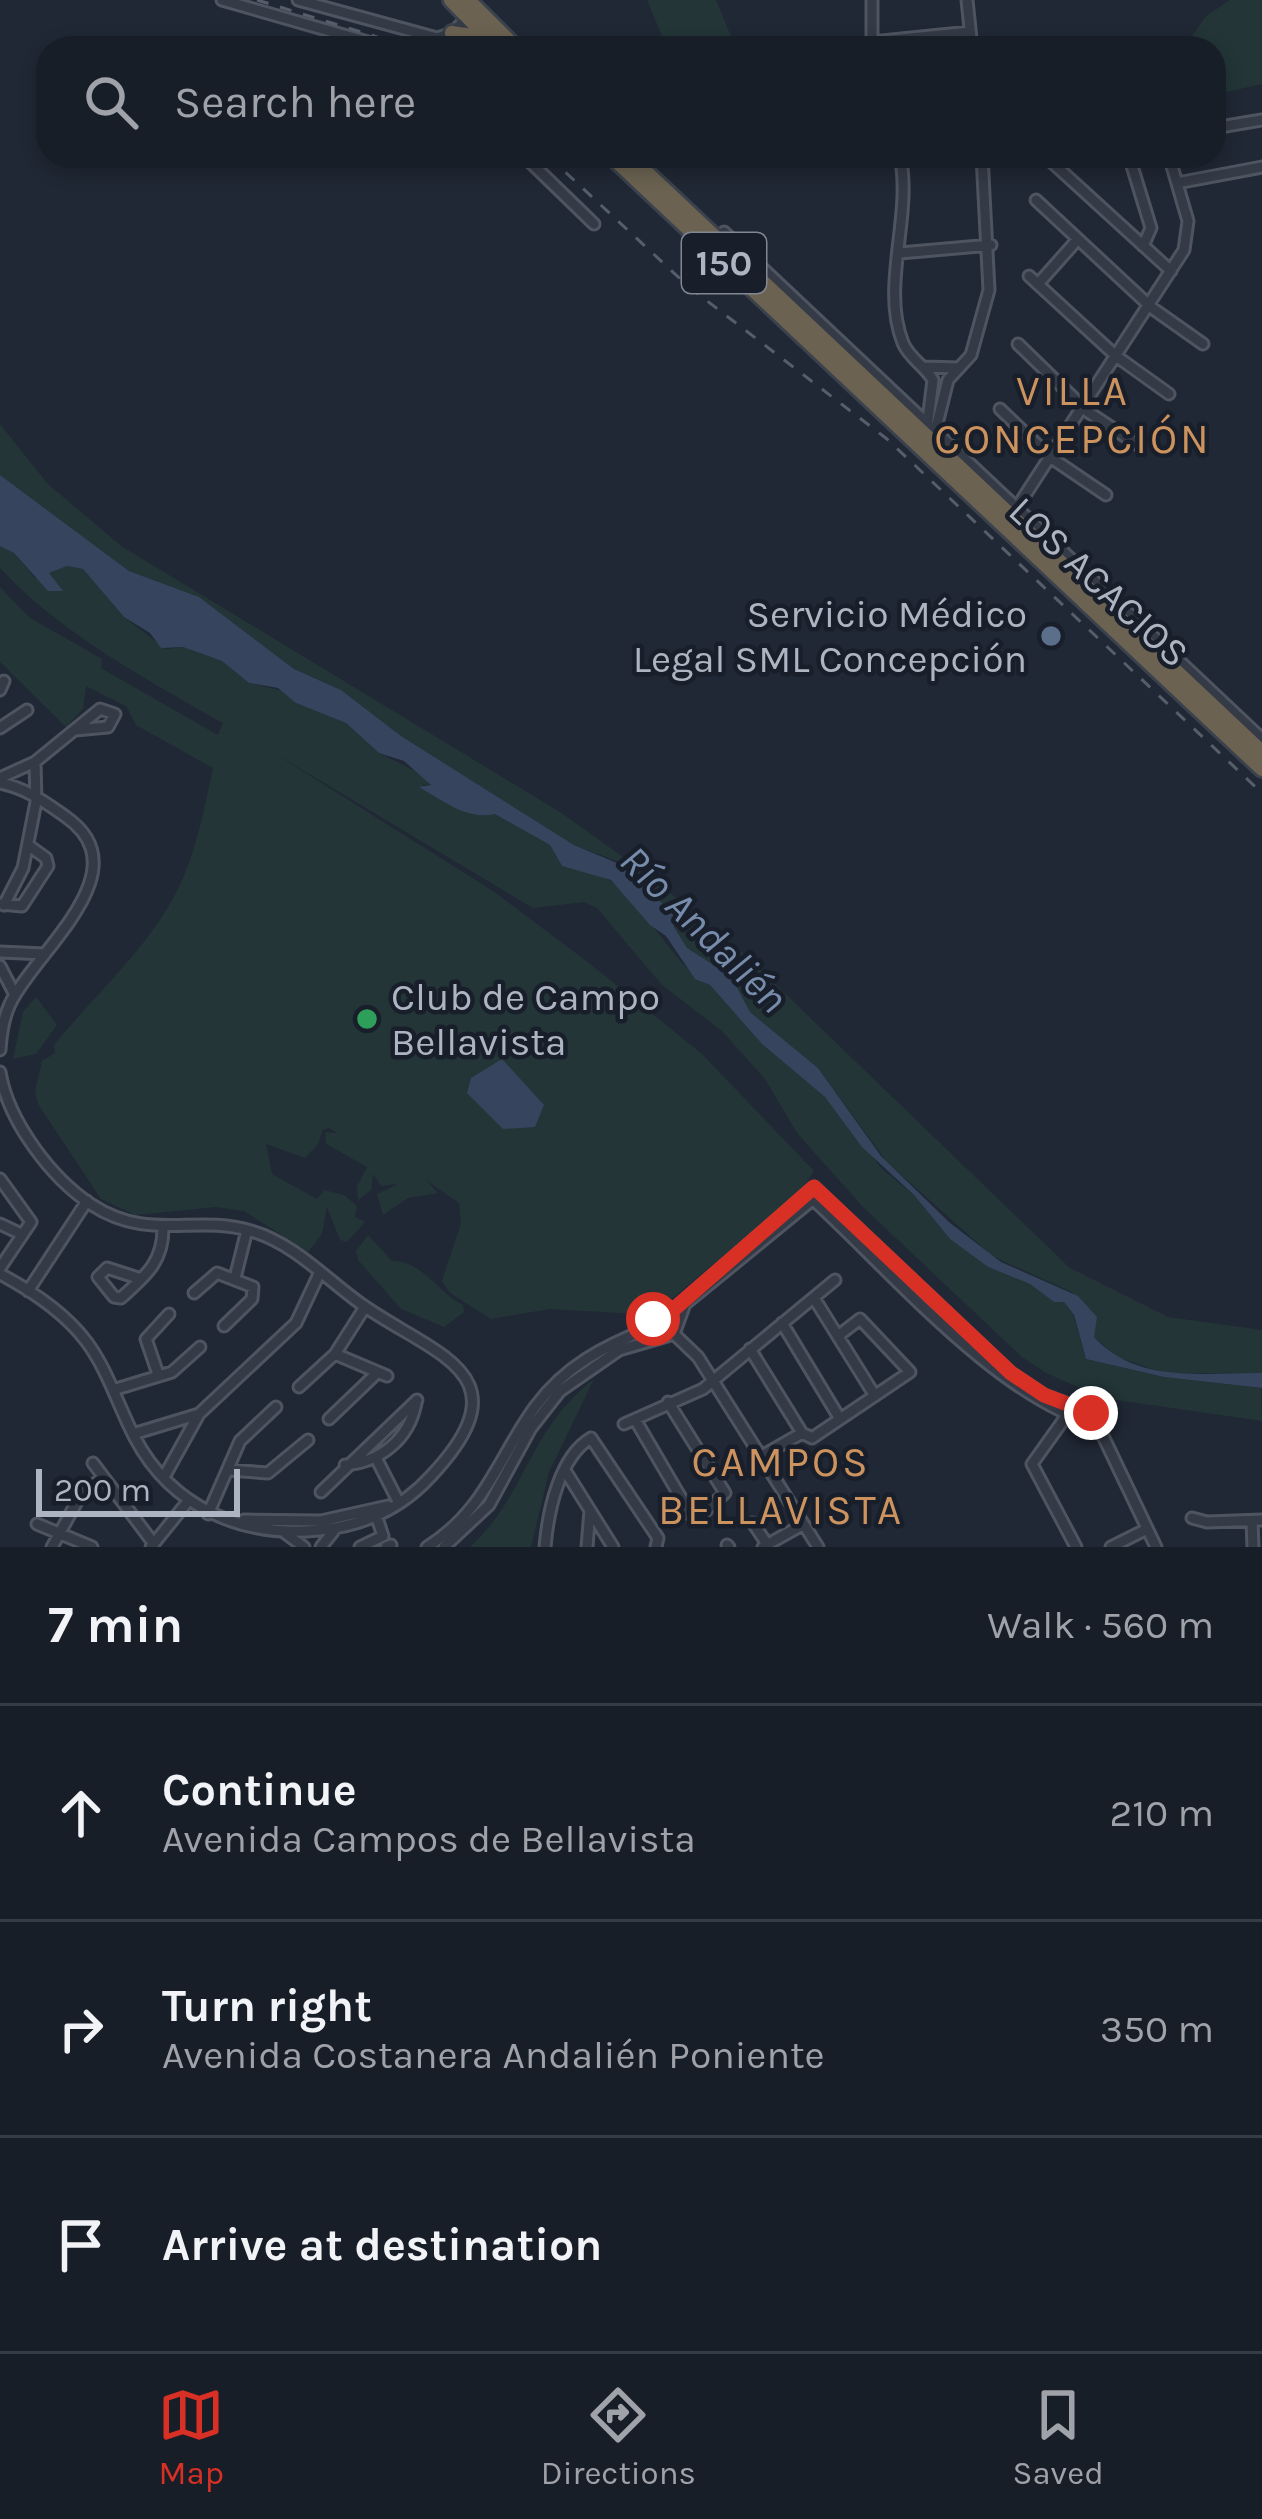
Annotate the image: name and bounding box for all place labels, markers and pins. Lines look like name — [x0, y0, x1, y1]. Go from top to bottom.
place label: Servicio Médico Legal SML Concepción — [633, 591, 1027, 682]
marker: Servicio Médico Legal SML Concepción — [1038, 623, 1064, 649]
place label: Club de Campo Bellavista — [391, 974, 660, 1065]
marker: Club de Campo Bellavista — [354, 1006, 380, 1032]

